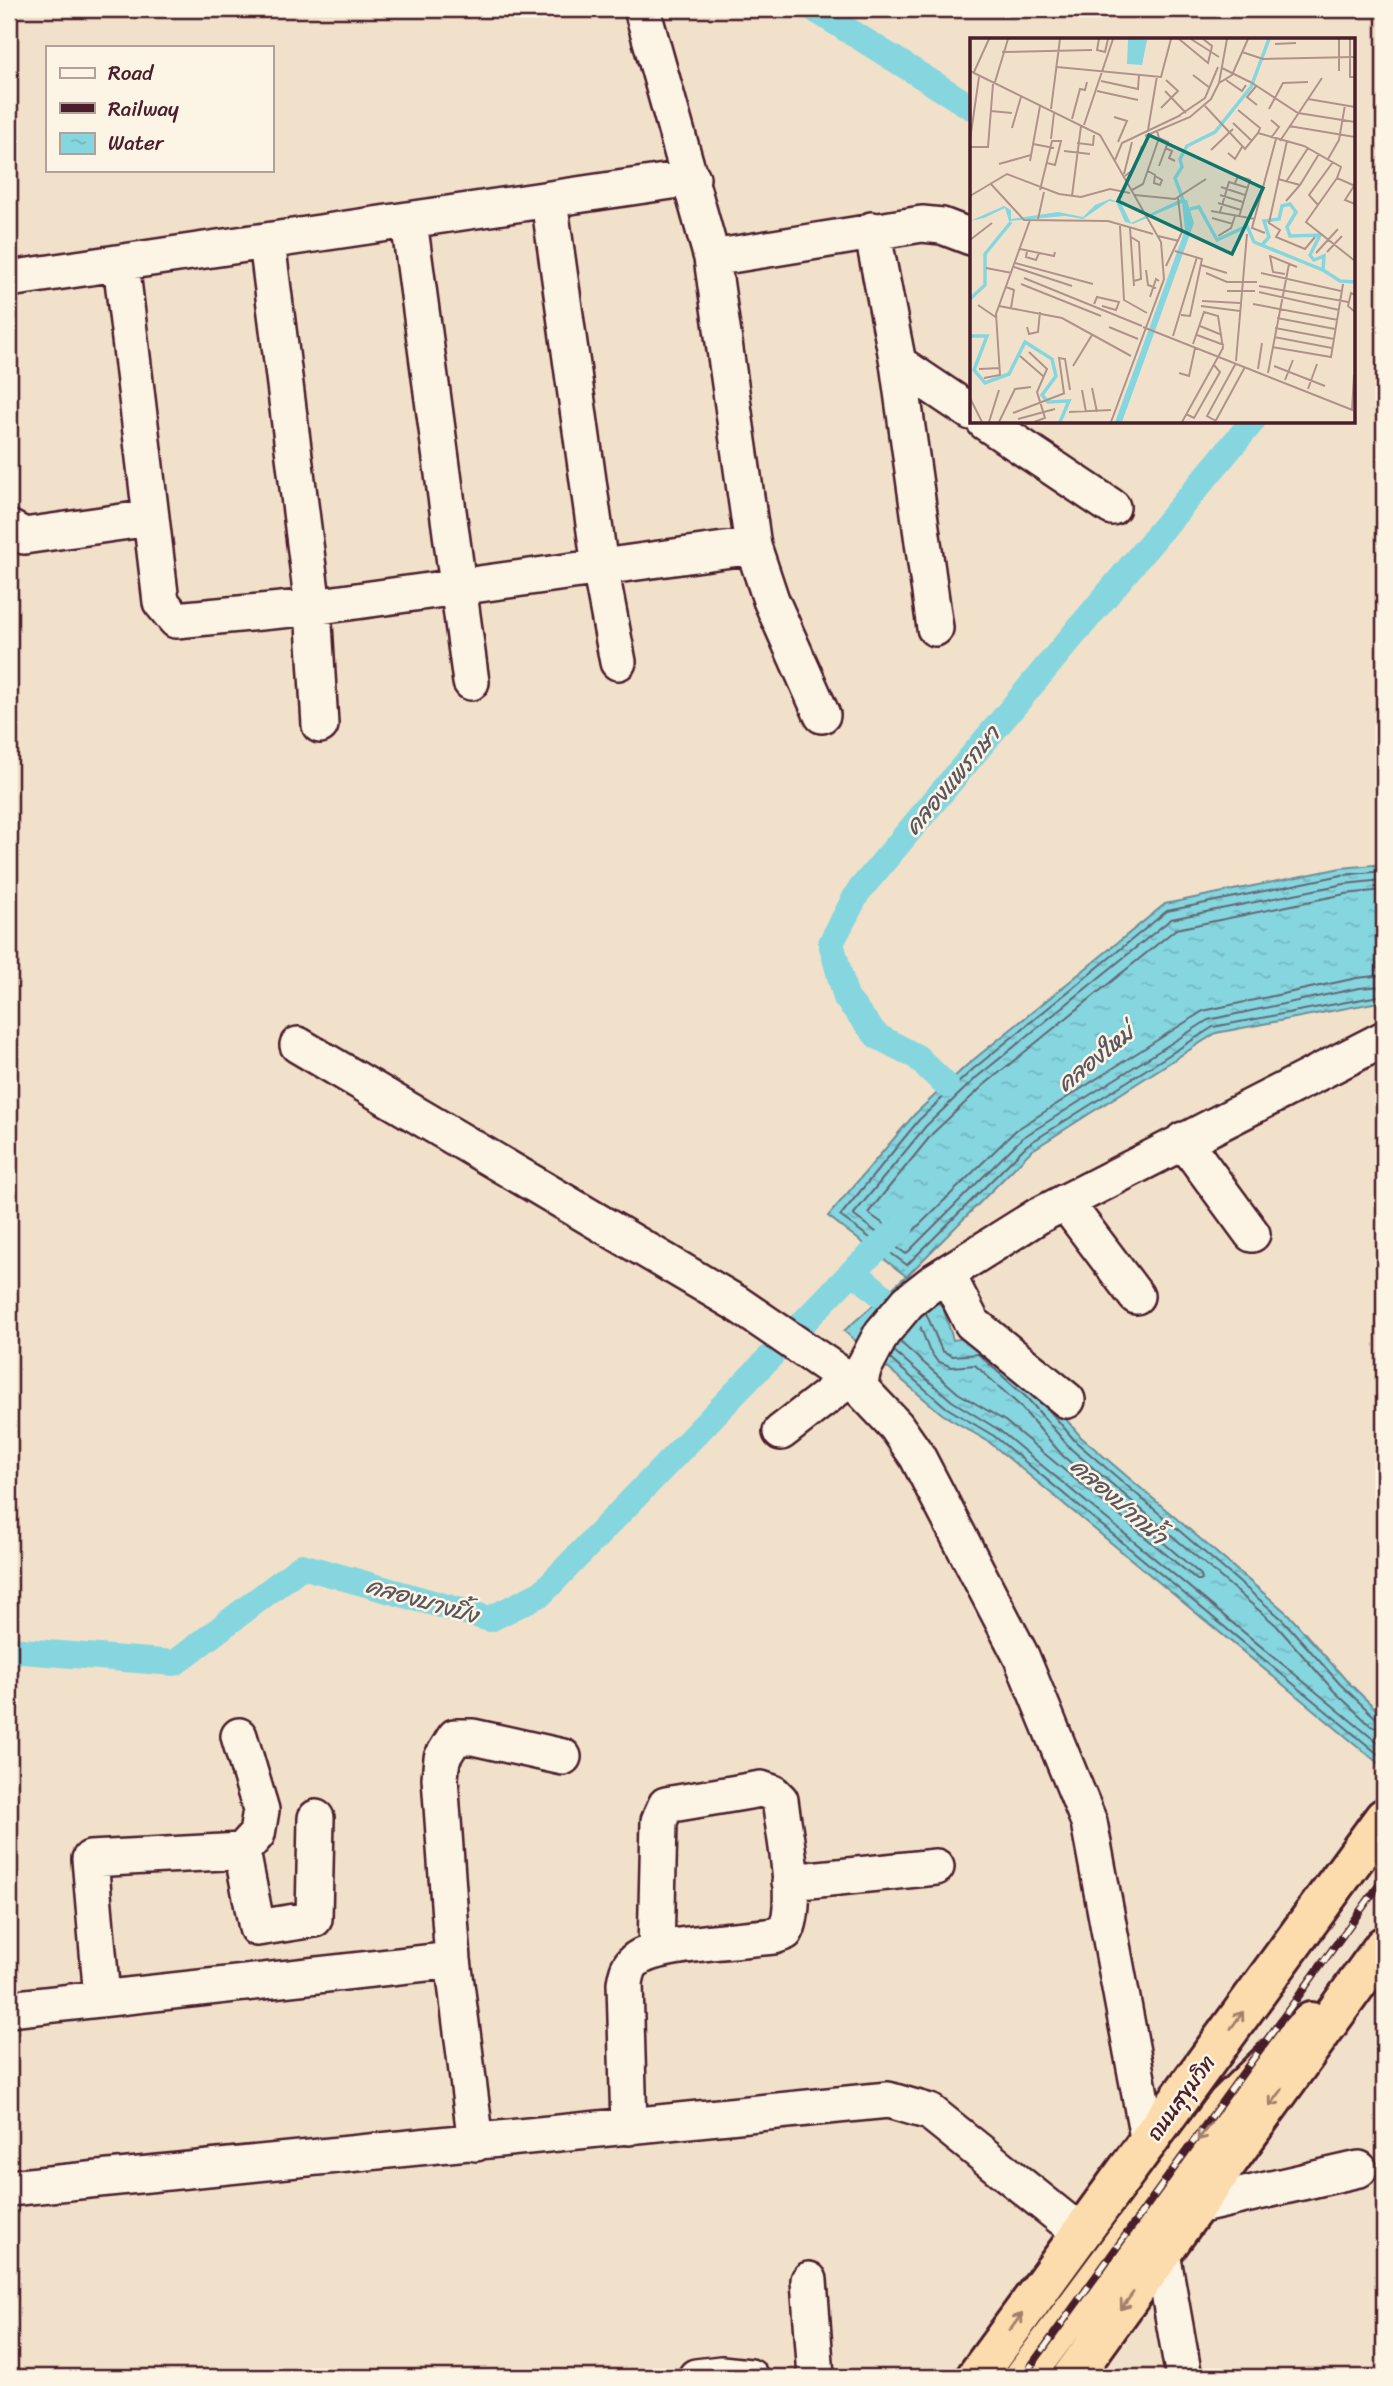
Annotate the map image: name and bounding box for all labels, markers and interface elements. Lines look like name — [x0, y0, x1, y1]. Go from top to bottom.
inset map — [970, 38, 1354, 424]
legend — [46, 46, 273, 172]
text: Road — [108, 54, 155, 92]
text: Railway — [108, 90, 179, 128]
text: Water — [108, 124, 165, 162]
water label: คลองแพรกษา — [894, 715, 1012, 844]
water label: คลองใหม่ — [1047, 1010, 1149, 1103]
water label: คลองปากน้ำ — [1061, 1447, 1178, 1557]
water label: คลองบางปิ้ง — [361, 1565, 486, 1637]
one-way arrow — [1230, 2011, 1245, 2030]
street label: ถนนสุขุมวิท — [1136, 2047, 1226, 2149]
one-way arrow — [1269, 2088, 1283, 2107]
one-way arrow — [1197, 2122, 1212, 2141]
one-way arrow — [1120, 2291, 1135, 2310]
one-way arrow — [1009, 2313, 1023, 2332]

